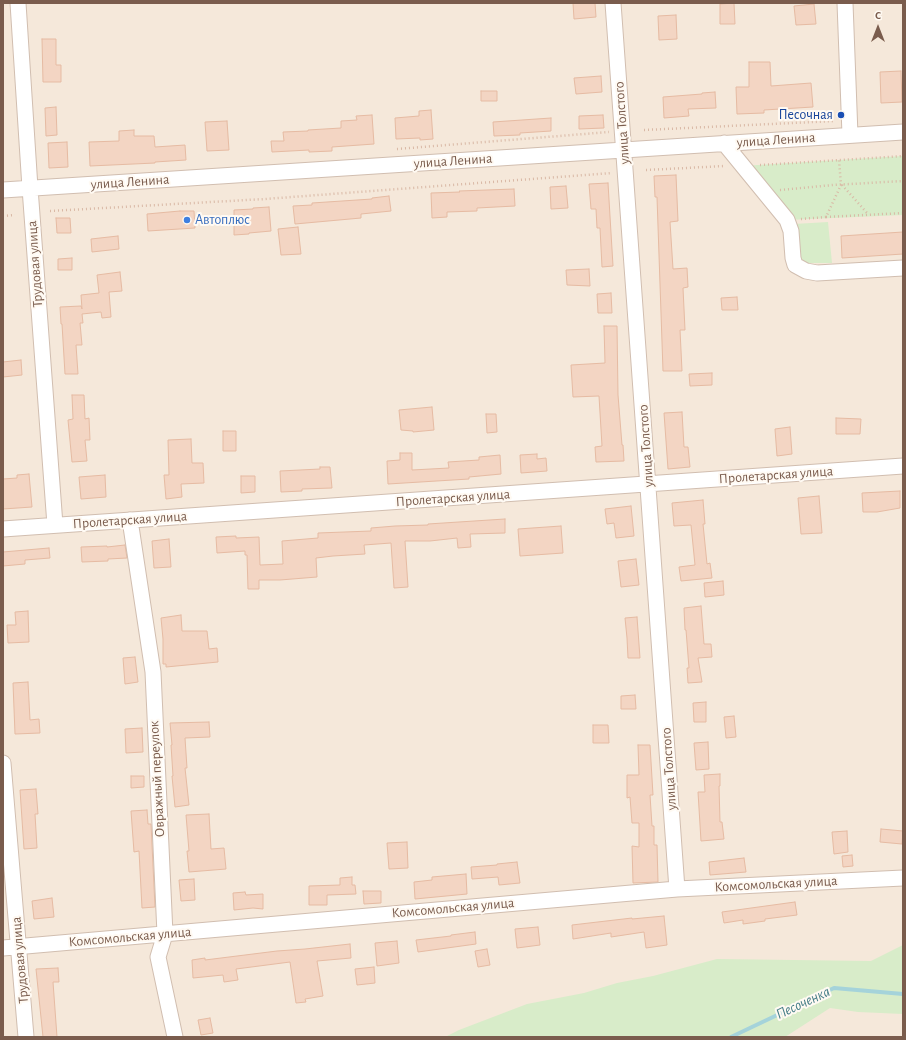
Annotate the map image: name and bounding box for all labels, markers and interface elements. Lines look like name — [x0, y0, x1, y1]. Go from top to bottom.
north arrow — [858, 8, 898, 48]
text: С — [875, 10, 881, 21]
street label: улица Толстого — [611, 81, 633, 165]
place label: Песочная — [779, 107, 833, 123]
marker: Песочная — [836, 110, 846, 120]
street label: улица Ленина — [736, 129, 816, 151]
street label: улица Ленина — [413, 150, 493, 172]
street label: улица Ленина — [90, 171, 170, 193]
place label: Автоплюс — [195, 212, 250, 228]
marker: Автоплюс — [182, 215, 192, 225]
street label: Трудовая улица — [24, 220, 46, 308]
street label: улица Толстого — [635, 404, 657, 488]
street label: Пролетарская улица — [718, 463, 834, 487]
street label: Пролетарская улица — [395, 486, 511, 510]
street label: Пролетарская улица — [72, 508, 188, 532]
street label: Овражный переулок — [146, 720, 168, 838]
street label: улица Толстого — [658, 727, 680, 811]
street label: Комсомольская улица — [714, 872, 838, 896]
street label: Комсомольская улица — [391, 894, 515, 922]
street label: Трудовая улица — [8, 916, 32, 1004]
street label: Комсомольская улица — [68, 923, 192, 951]
water label: Песоченка — [773, 983, 833, 1023]

